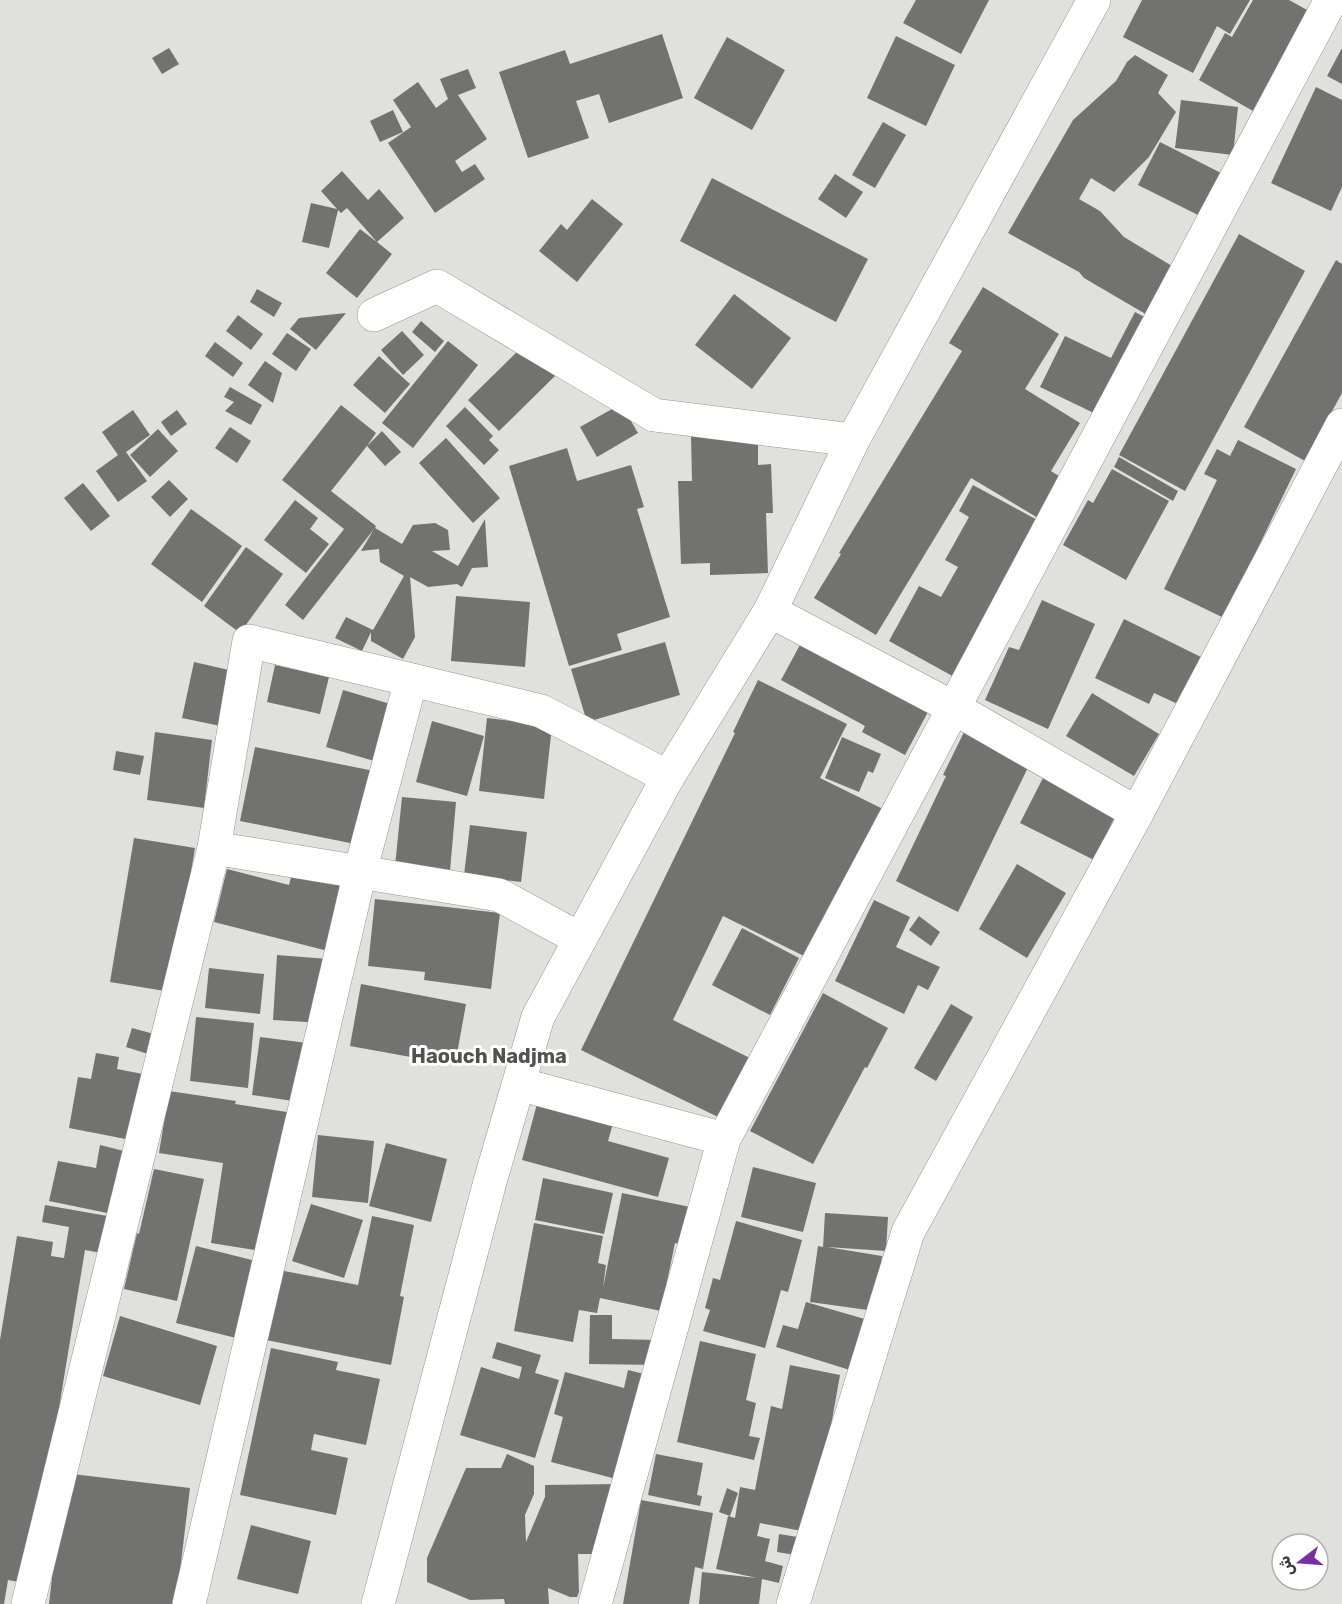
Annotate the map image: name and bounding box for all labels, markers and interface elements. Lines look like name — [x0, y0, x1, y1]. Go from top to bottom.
district label: Haouch Nadjma — [411, 1044, 567, 1068]
north arrow — [1270, 1532, 1330, 1592]
text: ش — [1274, 1554, 1298, 1579]

